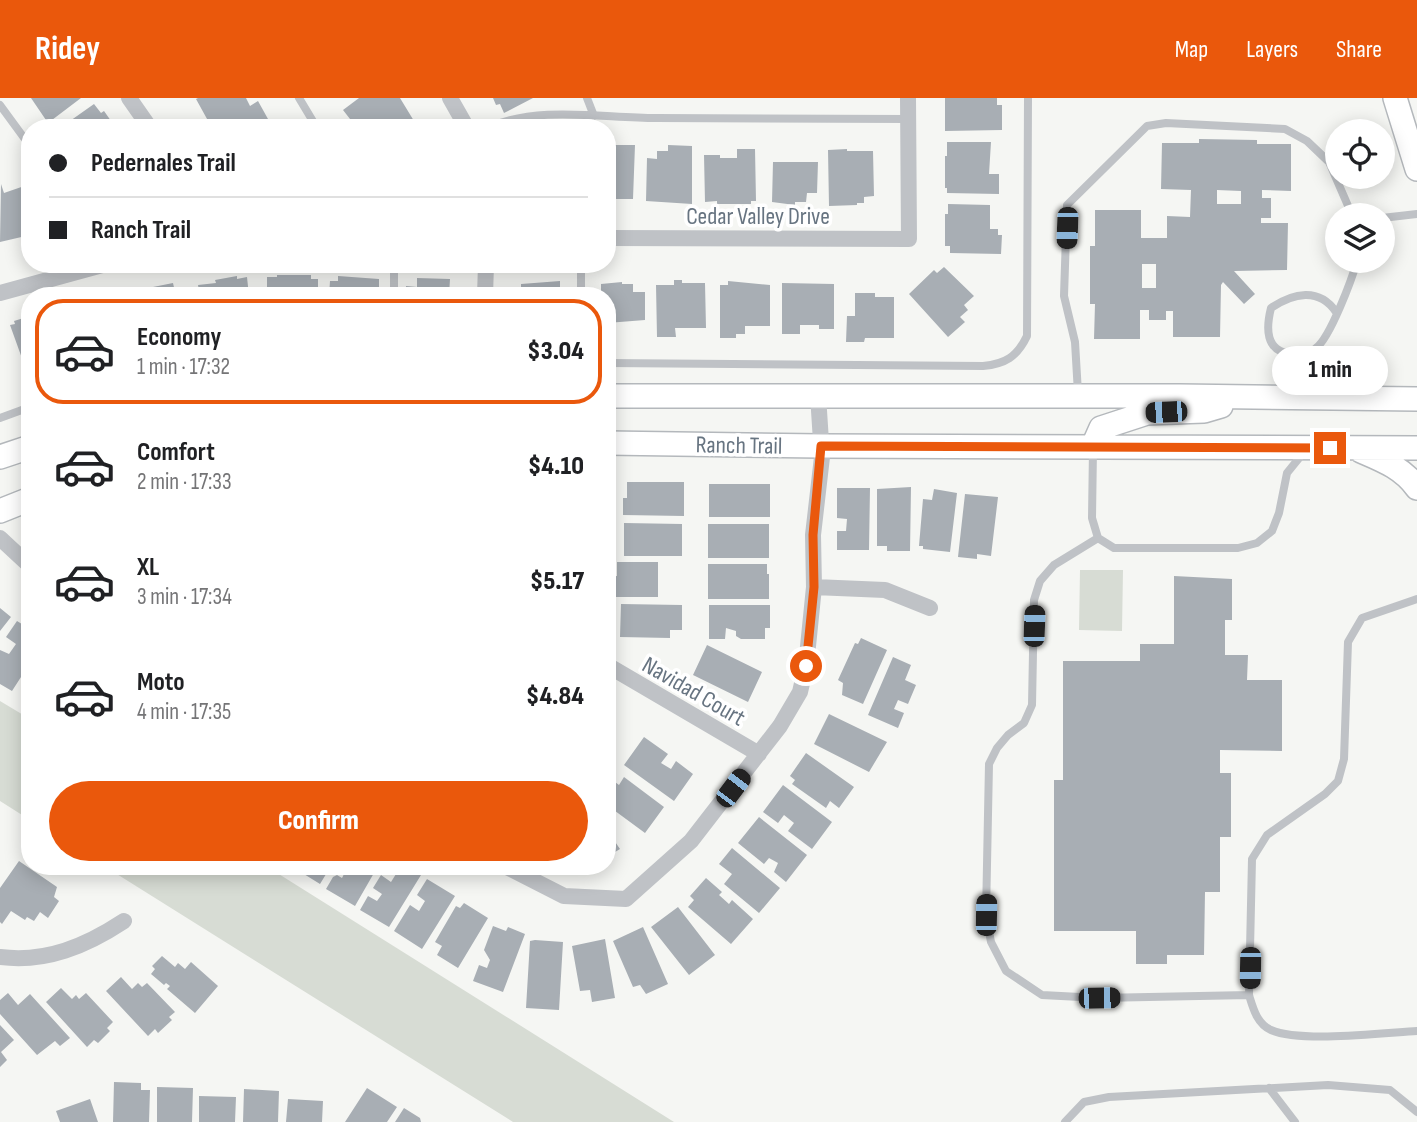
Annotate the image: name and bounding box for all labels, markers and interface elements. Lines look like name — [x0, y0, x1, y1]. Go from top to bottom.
text: Ridey — [35, 29, 100, 69]
text: Map — [1175, 35, 1208, 64]
text: Layers — [1246, 35, 1298, 64]
text: Share — [1336, 35, 1382, 64]
map controls — [1325, 119, 1395, 273]
button: locate — [1325, 119, 1395, 189]
text: Pedernales Trail — [91, 148, 236, 179]
street label: Cedar Valley Drive — [686, 202, 830, 231]
button: layers — [1325, 203, 1395, 273]
car — [1056, 207, 1079, 249]
text: Ranch Trail — [91, 215, 191, 246]
icon: car — [53, 320, 116, 383]
text: Economy — [137, 322, 221, 353]
text: $3.04 — [527, 336, 584, 367]
callout: 1 min — [1272, 346, 1388, 396]
text: 1 min · 17:32 — [137, 353, 230, 381]
text: 1 min — [1308, 356, 1352, 384]
car — [1145, 401, 1188, 423]
street label: Ranch Trail — [695, 430, 783, 461]
route end — [1314, 432, 1346, 464]
icon: car — [53, 435, 116, 498]
text: Comfort — [137, 437, 215, 468]
text: $4.10 — [528, 451, 584, 482]
text: 2 min · 17:33 — [137, 468, 232, 496]
icon: car — [53, 550, 116, 613]
text: XL — [137, 552, 159, 583]
text: $5.17 — [530, 566, 584, 597]
text: 3 min · 17:34 — [137, 583, 232, 611]
car — [1023, 605, 1046, 647]
street label: Navidad Court — [637, 650, 750, 733]
route start — [790, 650, 822, 682]
icon: car — [53, 665, 116, 728]
text: Moto — [137, 667, 185, 698]
text: $4.84 — [526, 681, 584, 712]
text: 4 min · 17:35 — [137, 698, 231, 726]
car — [712, 765, 755, 811]
button: Confirm — [49, 781, 588, 861]
car — [976, 894, 997, 936]
car — [1240, 947, 1261, 989]
car — [1078, 987, 1121, 1009]

